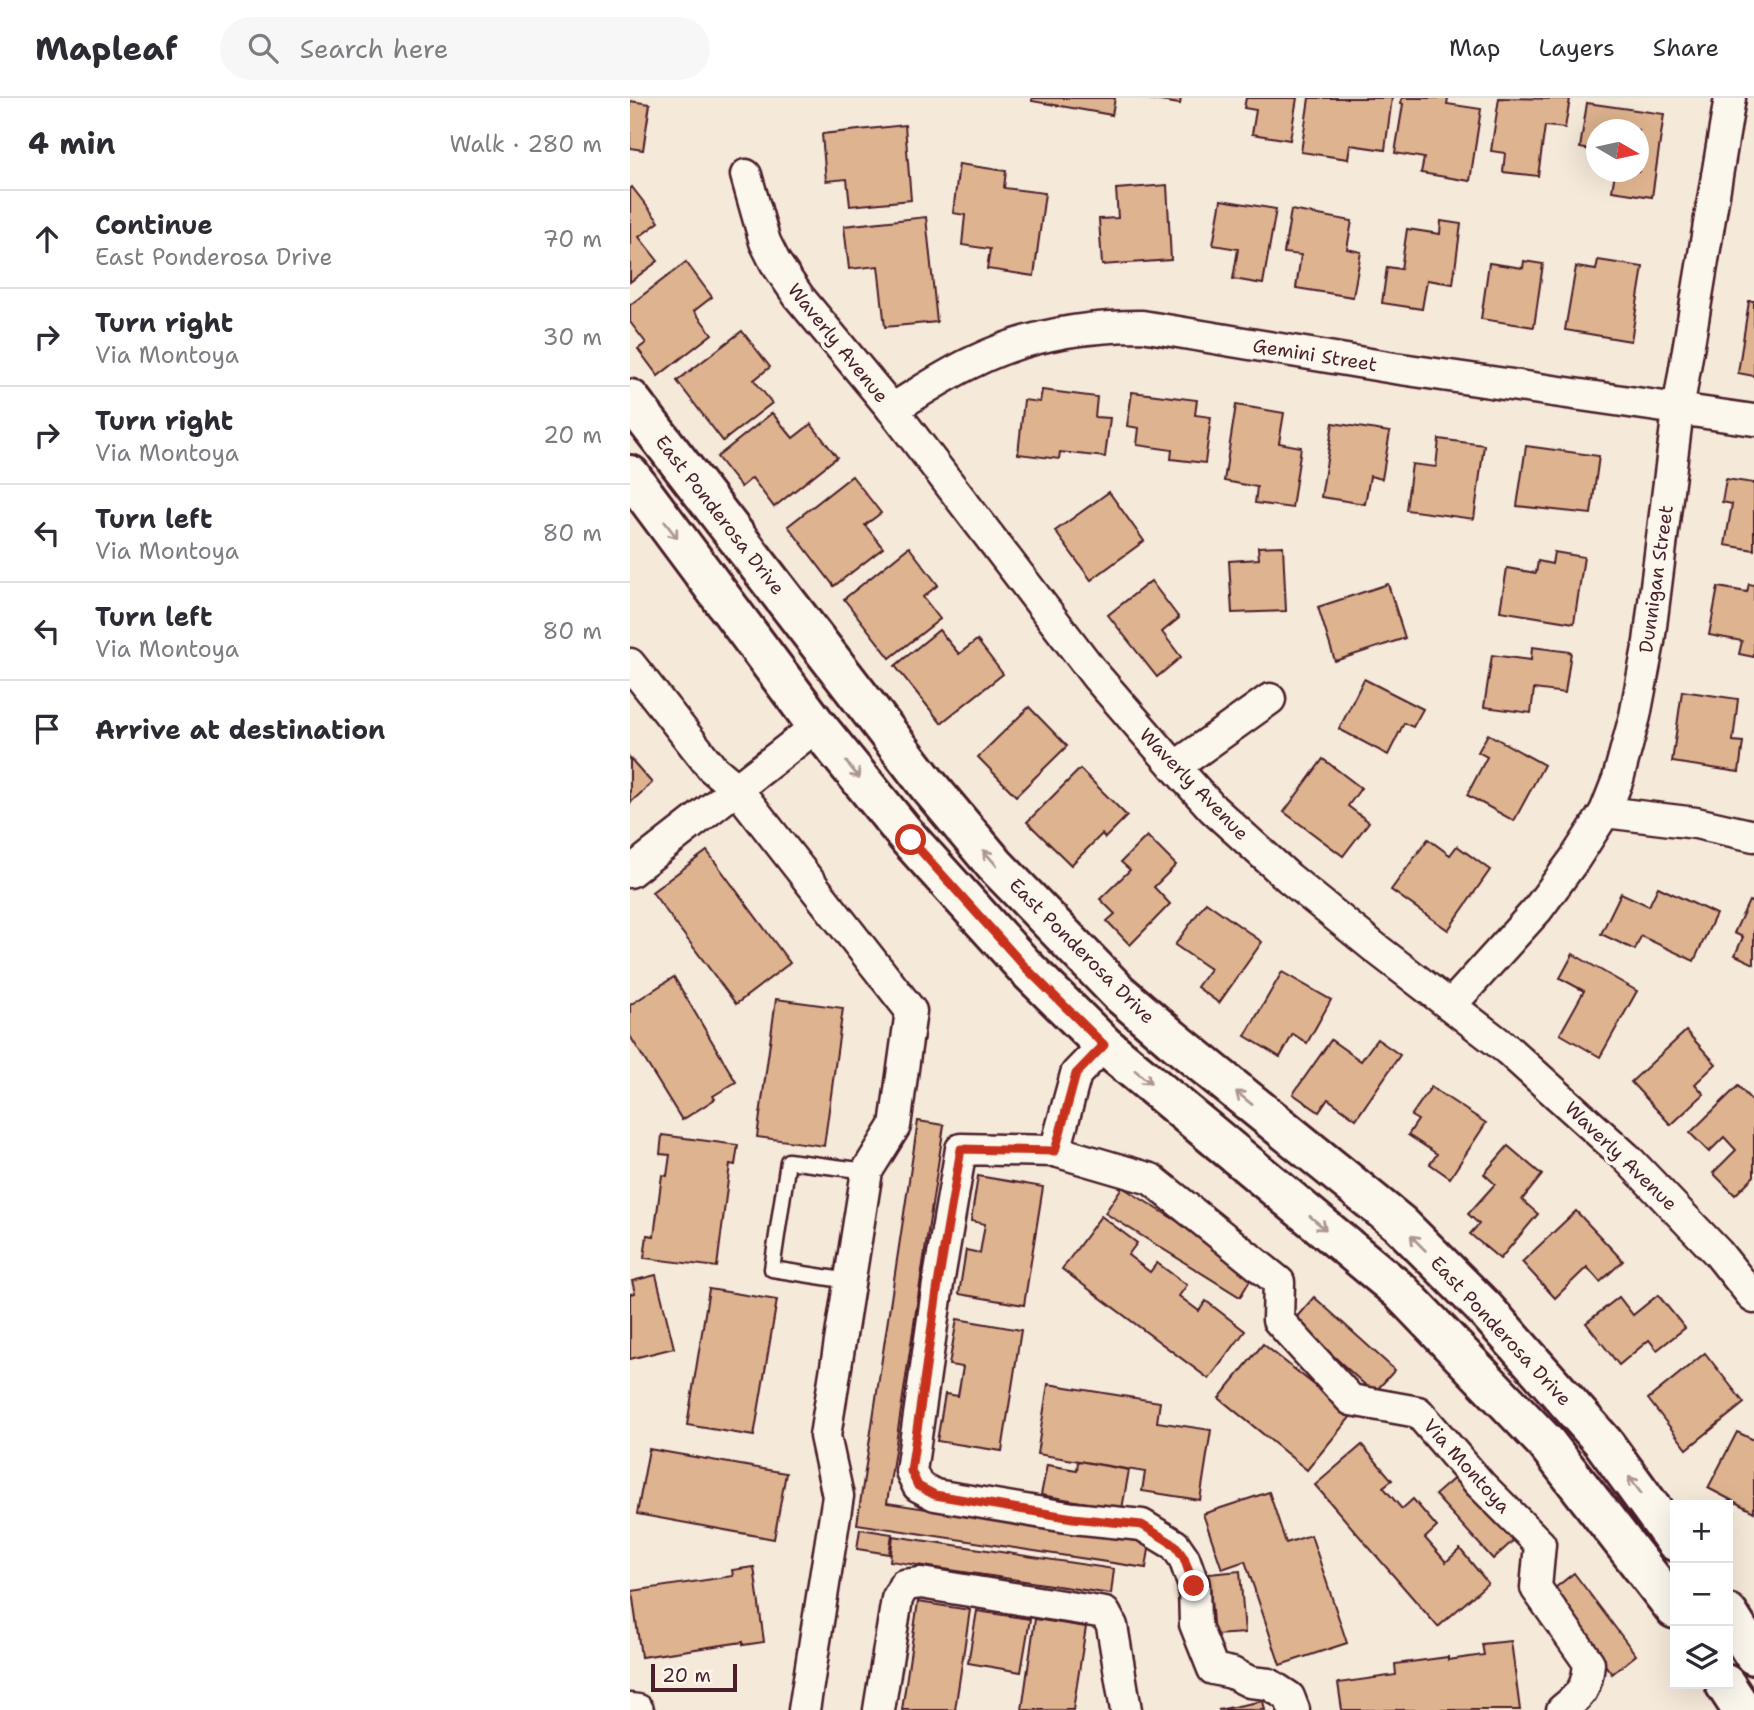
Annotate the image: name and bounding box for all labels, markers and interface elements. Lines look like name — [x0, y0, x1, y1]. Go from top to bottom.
search box — [220, 17, 710, 80]
text: Mapleaf — [35, 26, 178, 71]
icon: search — [244, 29, 282, 67]
text: Search here — [300, 31, 448, 66]
text: Map — [1449, 32, 1500, 64]
text: Layers — [1538, 32, 1615, 64]
text: Share — [1653, 32, 1719, 64]
north arrow — [1586, 119, 1649, 182]
text: 4 min — [28, 123, 115, 164]
text: Walk · 280 m — [449, 129, 602, 159]
text: Continue — [95, 207, 213, 242]
icon: ahead — [28, 220, 66, 258]
text: 70 m — [543, 224, 602, 254]
text: East Ponderosa Drive — [95, 242, 332, 272]
street label: Waverly Avenue — [782, 278, 894, 408]
text: Turn right — [95, 305, 233, 340]
icon: right — [28, 318, 66, 356]
text: 30 m — [543, 322, 602, 352]
street label: Gemini Street — [1251, 333, 1379, 377]
text: Via Montoya — [95, 340, 239, 370]
text: Turn right — [95, 403, 233, 438]
icon: right — [28, 416, 66, 454]
text: 20 m — [543, 420, 602, 450]
street label: East Ponderosa Drive — [650, 430, 790, 600]
text: Via Montoya — [95, 438, 239, 468]
text: Turn left — [95, 501, 212, 536]
street label: Dunnigan Street — [1633, 503, 1679, 655]
icon: left — [28, 514, 66, 552]
text: 80 m — [543, 518, 602, 548]
one-way arrow — [664, 520, 679, 538]
text: Via Montoya — [95, 536, 239, 566]
text: Turn left — [95, 599, 212, 634]
icon: left — [28, 612, 66, 650]
text: 80 m — [543, 616, 602, 646]
text: Via Montoya — [95, 634, 239, 664]
icon: arrive — [28, 710, 66, 748]
text: Arrive at destination — [95, 712, 385, 747]
street label: Waverly Avenue — [1134, 722, 1254, 846]
one-way arrow — [845, 760, 861, 778]
route start — [895, 824, 926, 855]
one-way arrow — [982, 849, 998, 867]
street label: East Ponderosa Drive — [1004, 873, 1160, 1029]
one-way arrow — [1134, 1069, 1152, 1085]
one-way arrow — [1235, 1090, 1253, 1105]
street label: Waverly Avenue — [1559, 1096, 1683, 1216]
one-way arrow — [1308, 1215, 1326, 1231]
one-way arrow — [1410, 1235, 1427, 1252]
street label: East Ponderosa Drive — [1425, 1251, 1577, 1411]
street label: Via Montoya — [1418, 1413, 1516, 1519]
one-way arrow — [1628, 1476, 1643, 1495]
map controls — [1670, 1500, 1733, 1689]
button: + — [1670, 1500, 1733, 1563]
button: − — [1670, 1563, 1733, 1626]
route end — [1178, 1570, 1209, 1601]
button: layers — [1670, 1626, 1733, 1689]
scale bar — [651, 1661, 737, 1693]
text: 20 m — [662, 1663, 711, 1688]

